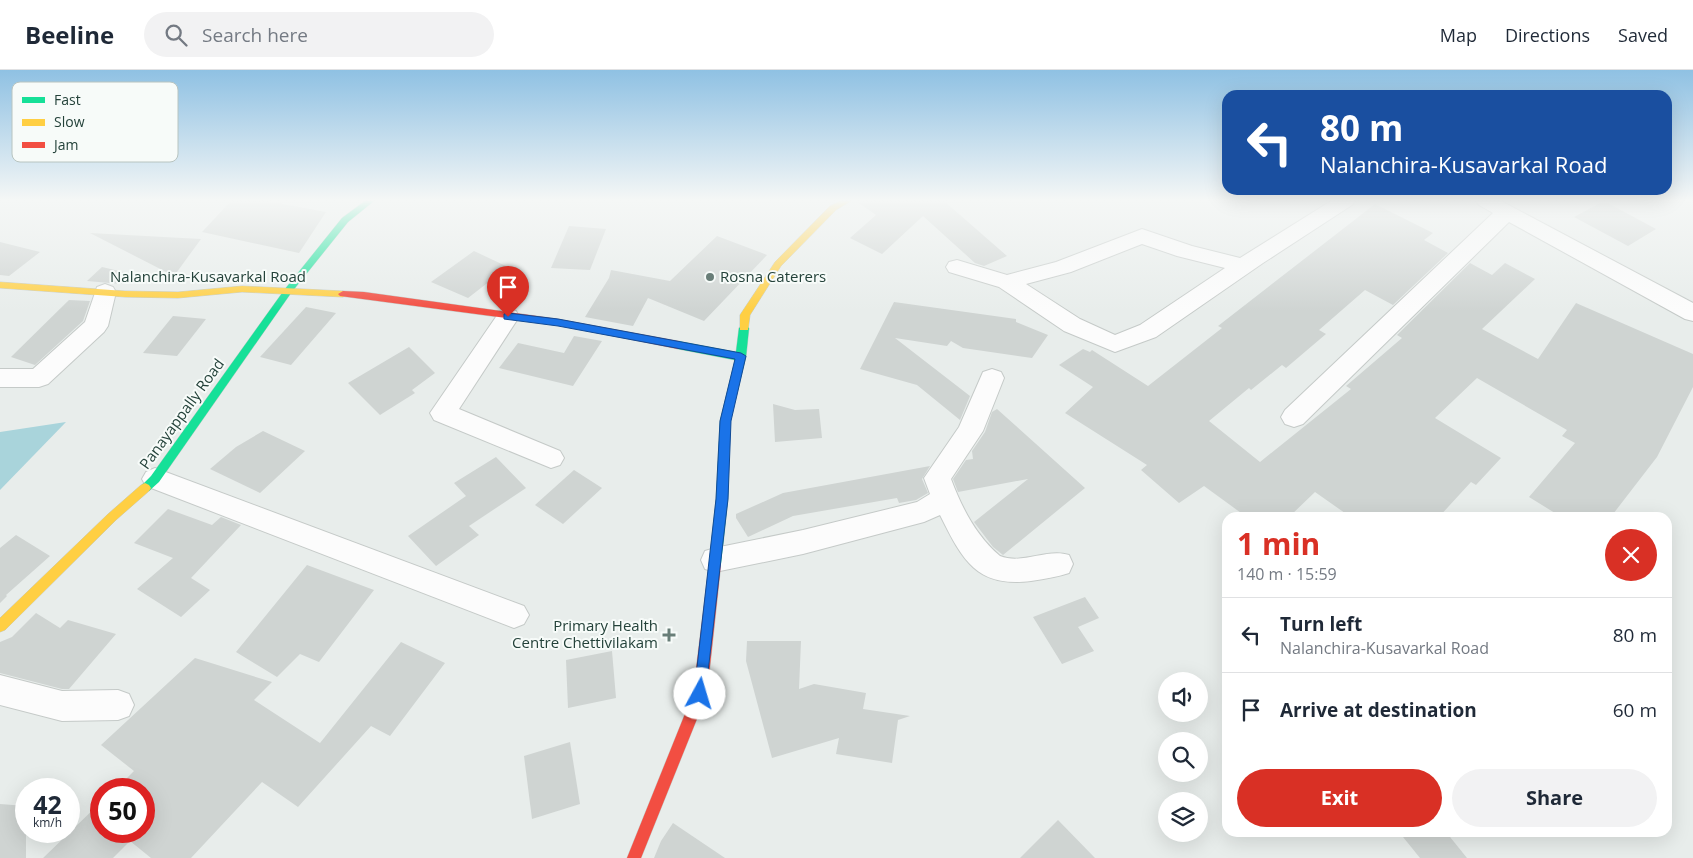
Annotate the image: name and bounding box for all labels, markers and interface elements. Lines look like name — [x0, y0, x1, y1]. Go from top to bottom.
search box — [144, 12, 494, 57]
text: Beeline — [25, 18, 114, 51]
icon: search — [162, 21, 190, 49]
text: Search here — [202, 22, 308, 48]
text: Map — [1440, 23, 1477, 47]
text: Directions — [1505, 23, 1590, 47]
text: Saved — [1618, 23, 1668, 47]
legend — [12, 82, 178, 162]
text: Fast — [54, 90, 81, 109]
text: 80 m — [1320, 104, 1403, 151]
icon: left — [1237, 110, 1302, 175]
text: Slow — [54, 112, 85, 131]
text: Jam — [52, 135, 79, 154]
text: Nalanchira-Kusavarkal Road — [1320, 149, 1607, 179]
street label: Nalanchira-Kusavarkal Road — [110, 266, 306, 286]
pin — [487, 266, 529, 317]
place label: Rosna Caterers — [720, 266, 826, 286]
marker: Rosna Caterers — [704, 271, 716, 283]
icon: arrive — [494, 273, 522, 301]
street label: Panayappally Road — [134, 354, 228, 473]
text: 1 min — [1237, 523, 1320, 564]
button: close — [1605, 529, 1657, 581]
text: 140 m · 15:59 — [1237, 563, 1337, 585]
text: Turn left — [1280, 611, 1362, 637]
place label: Primary Health Centre Chettivilakam — [512, 615, 658, 652]
icon: left — [1237, 621, 1265, 649]
text: 80 m — [1613, 622, 1657, 648]
marker: Primary Health Centre Chettivilakam — [662, 628, 676, 642]
text: Nalanchira-Kusavarkal Road — [1280, 637, 1489, 659]
position arrow — [673, 667, 725, 719]
map controls — [1158, 672, 1208, 842]
button: sound — [1158, 672, 1208, 722]
icon: arrive — [1237, 696, 1265, 724]
text: Arrive at destination — [1280, 697, 1477, 723]
text: 60 m — [1613, 697, 1657, 723]
button: search — [1158, 732, 1208, 782]
button: Exit — [1237, 769, 1442, 827]
button: Share — [1452, 769, 1657, 827]
speed limit sign: 50 — [90, 778, 155, 843]
text: 42 — [33, 787, 62, 821]
button: layers — [1158, 792, 1208, 842]
text: km/h — [33, 814, 62, 831]

